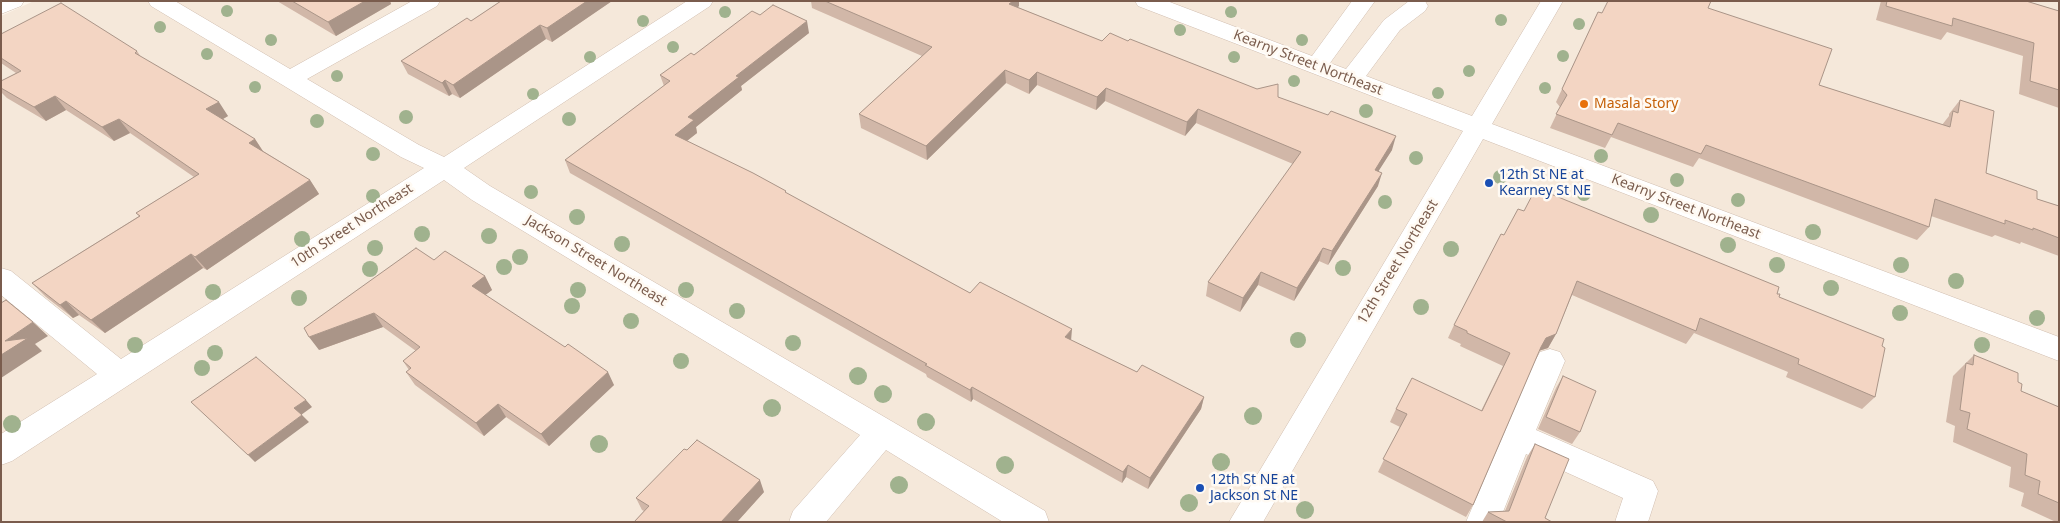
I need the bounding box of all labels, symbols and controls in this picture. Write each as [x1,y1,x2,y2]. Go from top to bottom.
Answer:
street label: Kearny Street Northeast [1231,27,1385,99]
place label: Masala Story [1594,96,1678,112]
marker: Masala Story [1578,98,1590,110]
place label: 12th St NE at Kearney St NE [1499,167,1591,200]
street label: Kearny Street Northeast [1609,171,1763,243]
marker: 12th St NE at Kearney St NE [1483,177,1495,189]
street label: 10th Street Northeast [288,180,416,272]
street label: 12th Street Northeast [1354,197,1442,327]
street label: Jackson Street Northeast [522,212,670,310]
place label: 12th St NE at Jackson St NE [1210,472,1298,504]
marker: 12th St NE at Jackson St NE [1194,482,1206,494]

